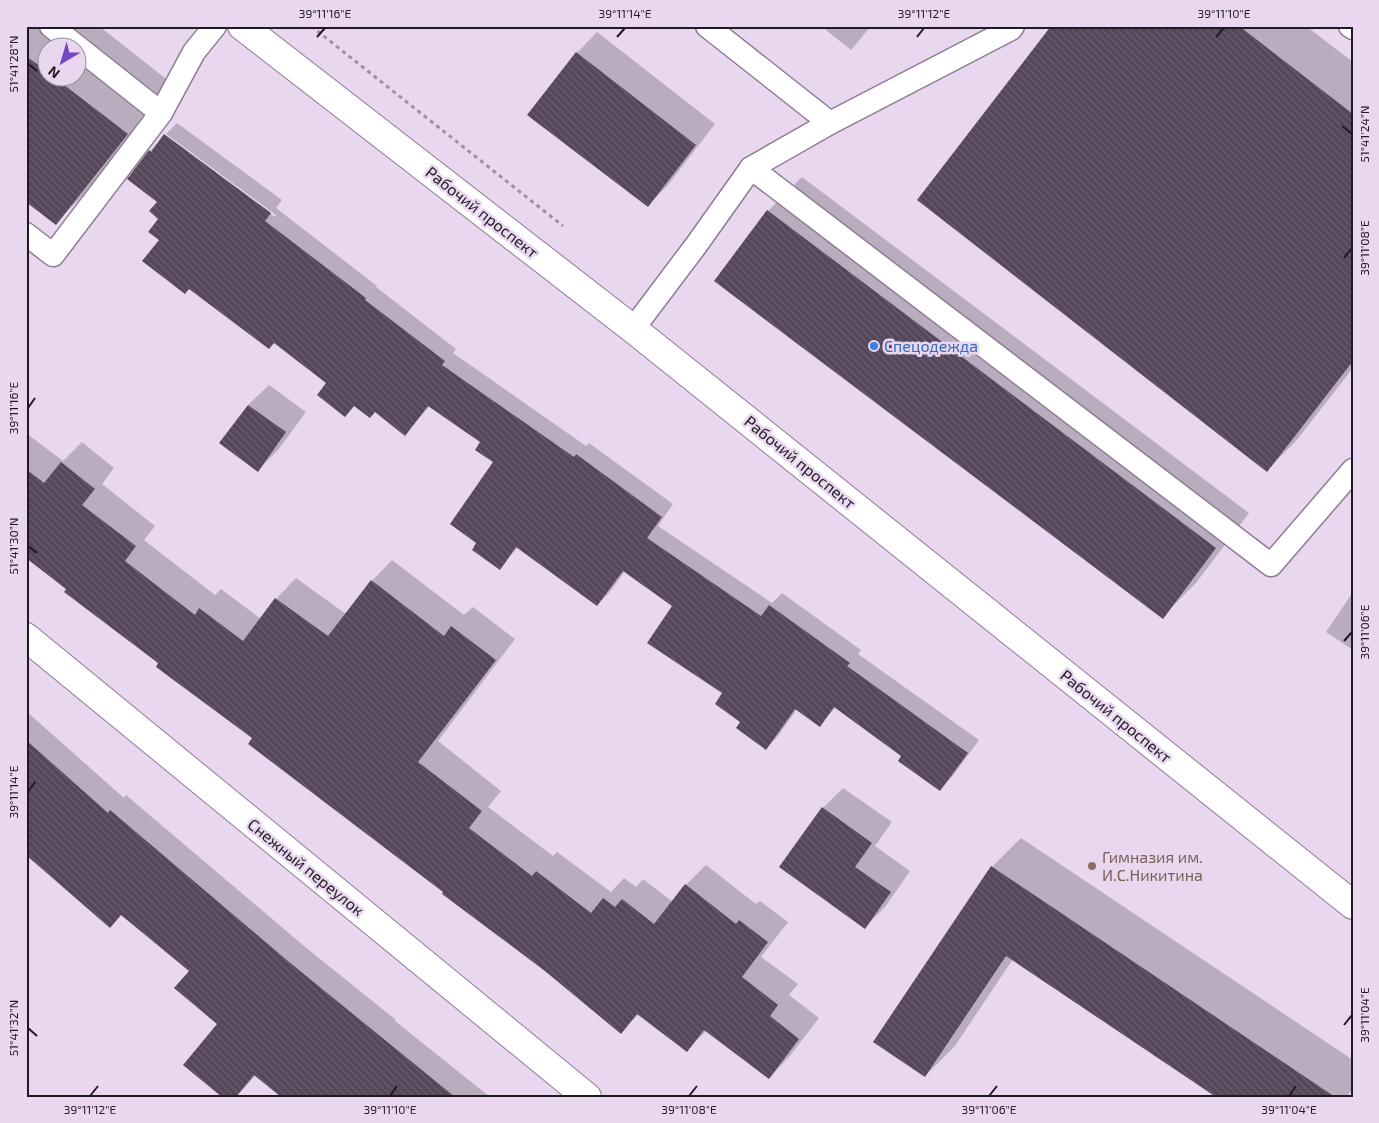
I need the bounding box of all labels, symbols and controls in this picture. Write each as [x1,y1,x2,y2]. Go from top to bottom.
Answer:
text: 39°11'16"E [299,6,352,20]
text: 39°11'14"E [598,6,652,20]
text: 39°11'12"E [898,6,950,20]
text: 39°11'10"E [1198,6,1251,20]
text: 51°41'28"N [6,36,20,92]
north arrow [38,38,88,88]
text: N [44,63,63,82]
text: 51°41'24"N [1357,105,1371,163]
street label: Рабочий проспект [422,162,542,261]
text: 39°11'08"E [1357,220,1371,276]
place label: Спецодежда [884,336,978,355]
marker: Спецодежда [868,340,880,352]
text: 39°11'16"E [6,381,20,434]
street label: Рабочий проспект [741,411,860,512]
text: 51°41'30"N [6,518,20,574]
text: 39°11'06"E [1357,604,1371,660]
street label: Рабочий проспект [1057,665,1176,766]
text: 39°11'14"E [6,765,20,819]
street label: Снежный переулок [244,814,369,920]
place label: Гимназия им. И.С.Никитина [1102,847,1203,884]
marker: Гимназия им. И.С.Никитина [1086,860,1098,872]
text: 39°11'04"E [1357,987,1371,1043]
text: 51°41'32"N [6,1000,20,1056]
text: 39°11'12"E [64,1102,116,1116]
text: 39°11'10"E [364,1102,417,1116]
text: 39°11'08"E [661,1102,717,1116]
text: 39°11'06"E [961,1102,1017,1116]
text: 39°11'04"E [1261,1102,1317,1116]

